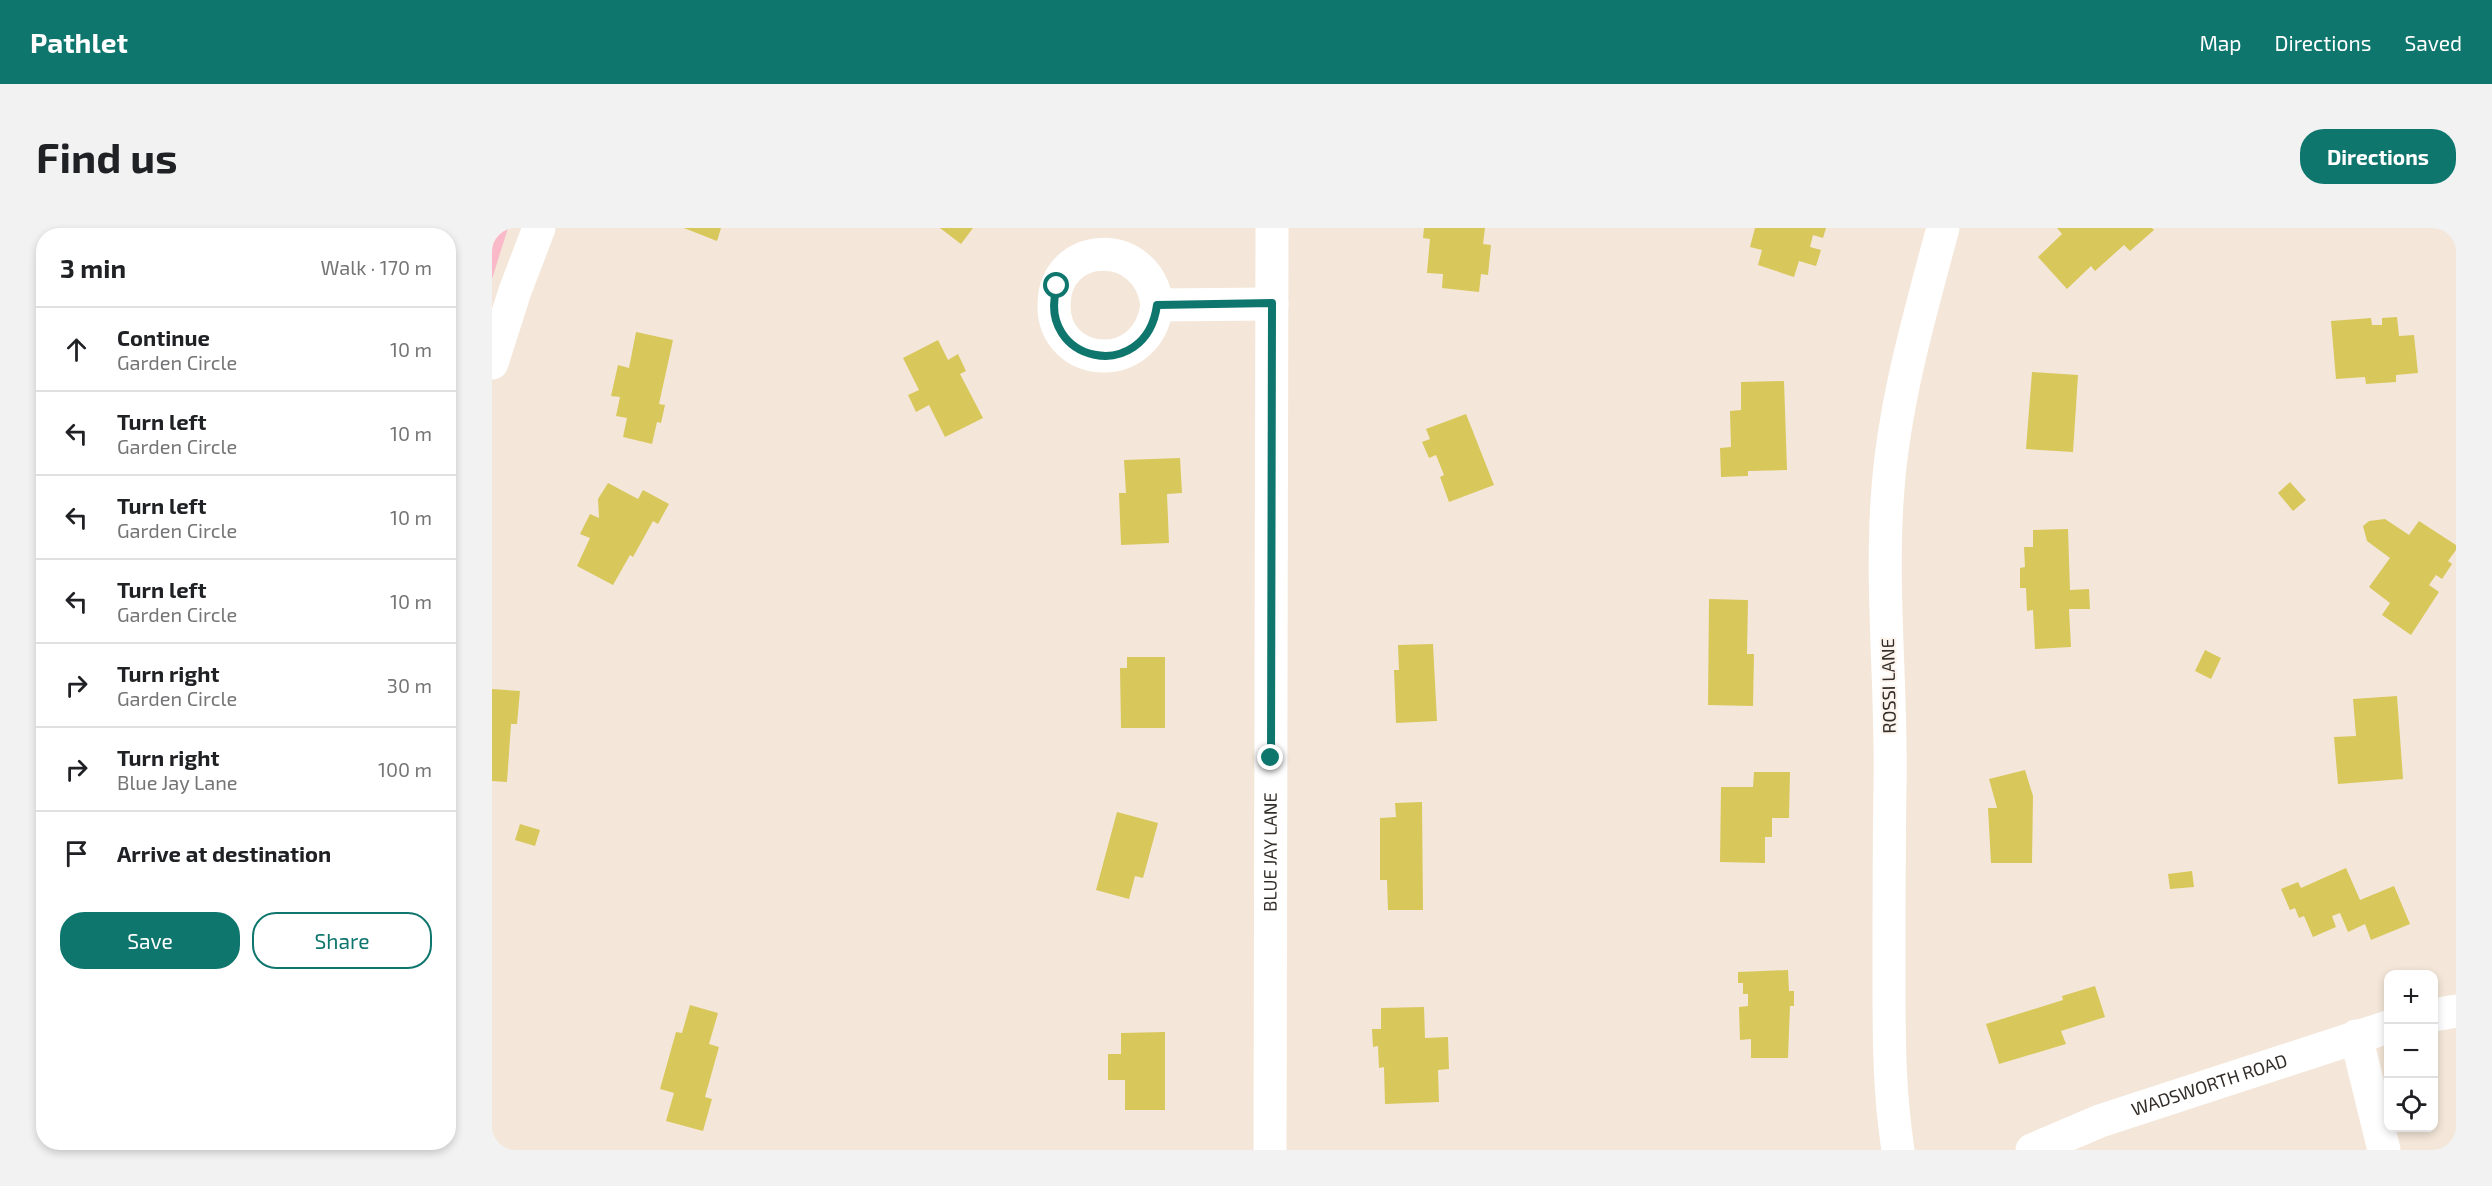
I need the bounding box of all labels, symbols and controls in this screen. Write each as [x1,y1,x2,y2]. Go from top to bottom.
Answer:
text: Pathlet [30,25,128,59]
text: Map [2199,30,2242,55]
text: Directions [2275,30,2371,55]
text: Saved [2404,30,2462,55]
button: Directions [2300,129,2456,184]
text: Find us [36,131,178,181]
text: 3 min [60,252,126,283]
text: Walk · 170 m [321,255,432,279]
route start [1043,272,1069,298]
text: Continue [117,324,210,350]
icon: ahead [60,333,93,366]
text: 10 m [390,337,432,361]
text: Garden Circle [117,350,237,374]
text: Turn left [117,408,206,434]
icon: left [60,417,93,450]
text: 10 m [390,421,432,445]
text: Garden Circle [117,434,237,458]
text: Turn left [117,492,206,518]
icon: left [60,501,93,534]
text: 10 m [390,505,432,529]
text: Garden Circle [117,518,237,542]
text: Turn left [117,576,206,602]
icon: left [60,585,93,618]
text: 10 m [390,589,432,613]
text: Garden Circle [117,602,237,626]
street label: ROSSI LANE [1876,638,1900,734]
text: Turn right [117,660,219,686]
icon: right [60,669,93,702]
text: 30 m [387,673,432,697]
text: Garden Circle [117,686,237,710]
text: Turn right [117,744,219,770]
route end [1257,744,1283,770]
icon: right [60,753,93,786]
text: 100 m [378,757,432,781]
text: Blue Jay Lane [117,770,238,794]
street label: BLUE JAY LANE [1259,792,1281,912]
icon: arrive [60,837,93,870]
text: Arrive at destination [117,840,331,866]
button: Save [60,912,240,969]
button: Share [252,912,432,969]
map controls [2384,970,2438,1132]
button: + [2384,970,2438,1024]
button: − [2384,1024,2438,1078]
street label: WADSWORTH ROAD [2128,1049,2290,1120]
button: locate [2384,1078,2438,1132]

